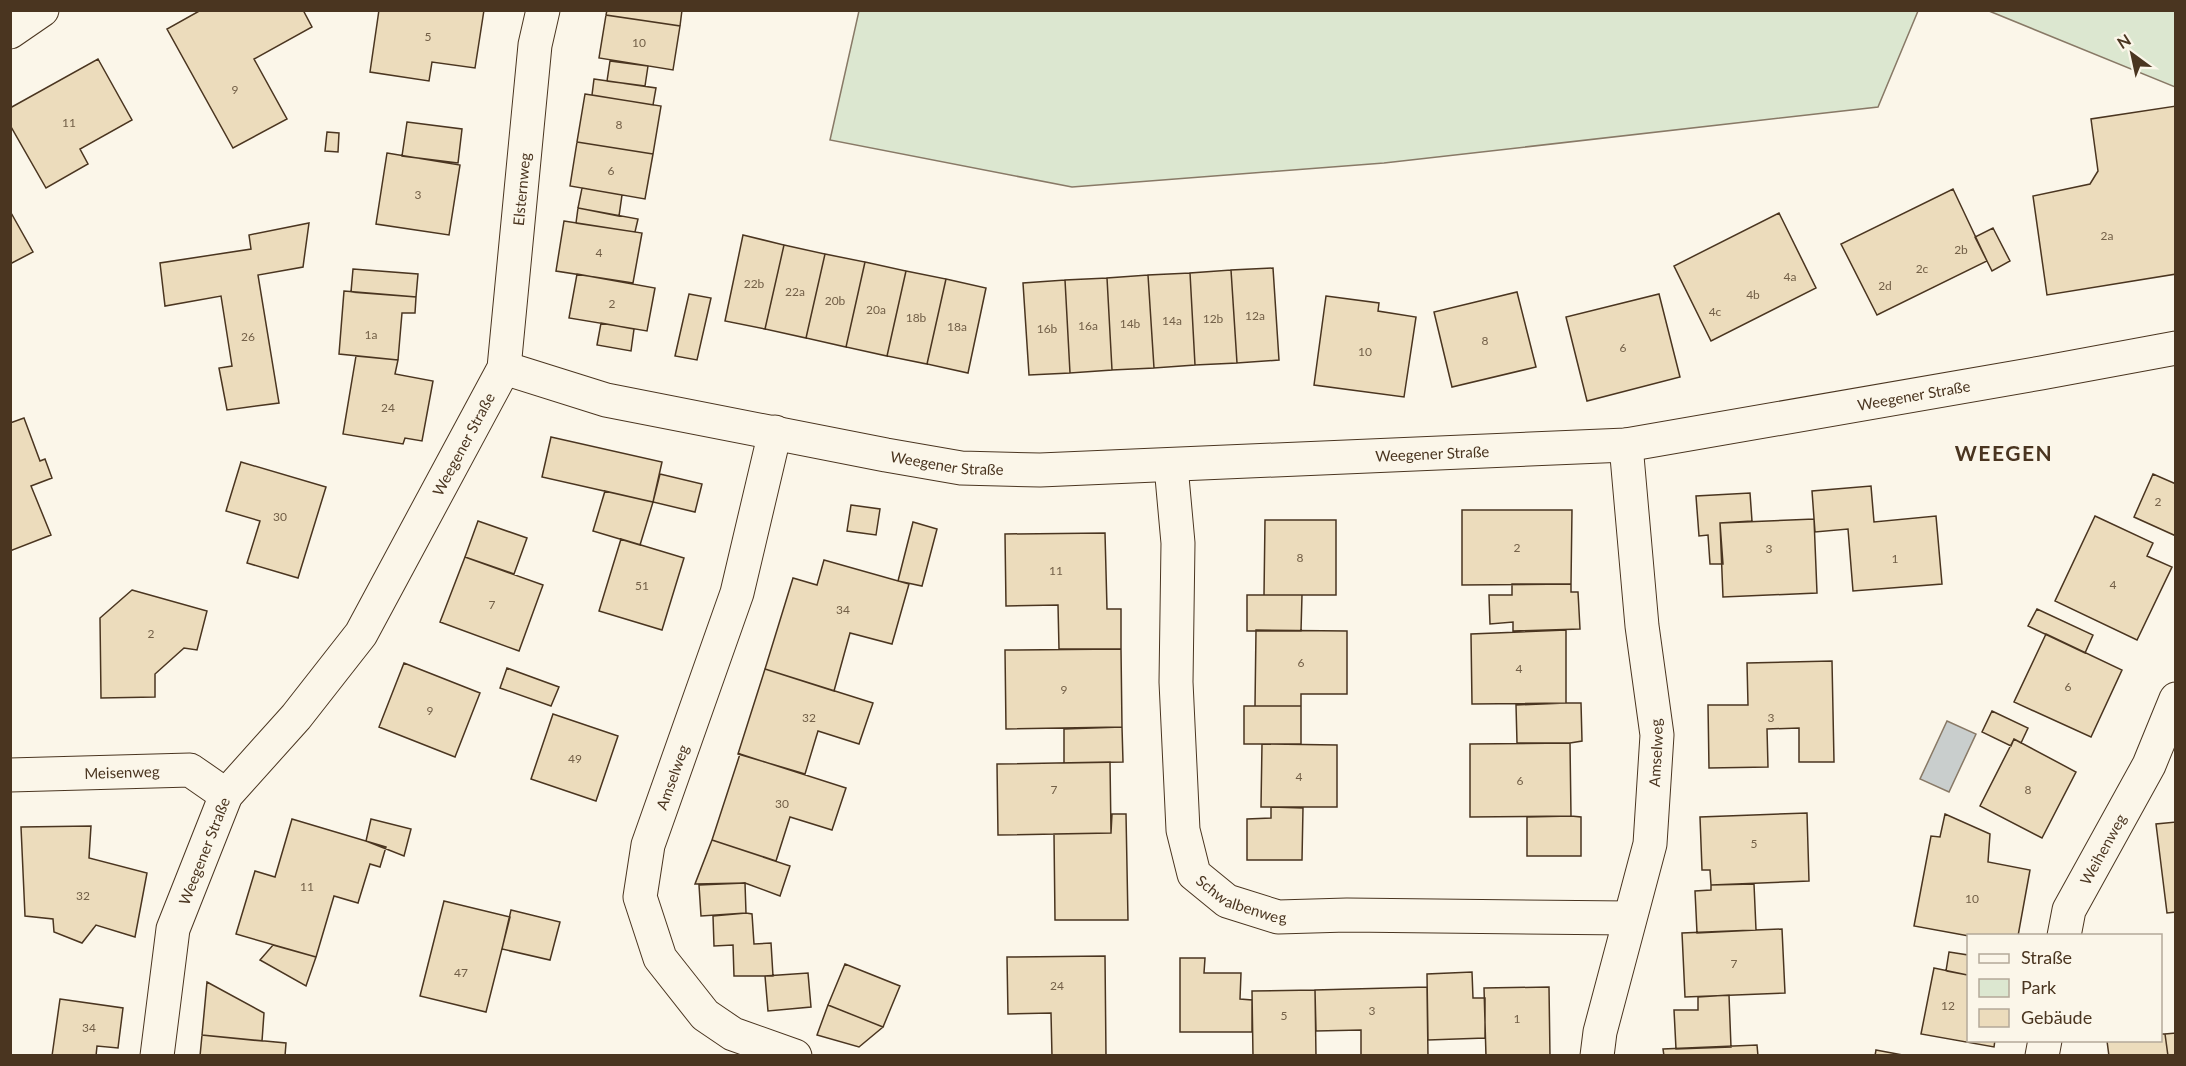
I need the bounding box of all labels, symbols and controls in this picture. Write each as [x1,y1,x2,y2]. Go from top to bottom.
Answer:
north arrow [2102,24,2162,84]
house number: 5 [425,29,432,44]
text: N [2113,30,2134,52]
house number: 10 [632,35,646,50]
house number: 9 [232,82,239,97]
house number: 11 [62,115,76,130]
house number: 8 [616,117,623,132]
street label: Elsternweg [509,152,534,226]
house number: 6 [608,163,615,178]
house number: 3 [415,187,422,202]
house number: 2a [2101,228,2113,243]
house number: 2b [1954,242,1968,257]
house number: 4 [596,245,603,260]
house number: 2c [1916,261,1929,276]
house number: 4a [1784,269,1796,284]
house number: 22b [744,276,765,291]
house number: 2d [1878,278,1892,293]
house number: 22a [785,284,805,299]
house number: 4b [1746,287,1760,302]
house number: 20b [825,293,846,308]
house number: 2 [609,296,616,311]
house number: 20a [866,302,886,317]
house number: 4c [1709,304,1722,319]
house number: 12a [1245,308,1265,323]
house number: 18b [906,310,927,325]
house number: 12b [1203,311,1224,326]
house number: 14a [1162,313,1182,328]
house number: 14b [1120,316,1141,331]
house number: 16a [1078,318,1098,333]
house number: 18a [947,319,967,334]
house number: 16b [1037,321,1058,336]
house number: 1a [365,327,377,342]
house number: 26 [241,329,255,344]
house number: 8 [1482,333,1489,348]
house number: 6 [1620,340,1627,355]
house number: 10 [1358,344,1372,359]
street label: Weegener Straße [1856,376,1972,414]
street label: Weegener Straße [428,389,498,499]
house number: 24 [381,400,395,415]
district label: WEEGEN [1955,440,2053,465]
street label: Weegener Straße [1375,442,1490,465]
street label: Weegener Straße [889,447,1004,478]
house number: 2 [2155,494,2162,509]
house number: 30 [273,509,287,524]
house number: 2 [1514,540,1521,555]
house number: 3 [1766,541,1773,556]
house number: 8 [1297,550,1304,565]
house number: 1 [1892,551,1899,566]
house number: 11 [1049,563,1063,578]
house number: 4 [2110,577,2117,592]
house number: 51 [635,578,649,593]
house number: 7 [489,597,496,612]
house number: 34 [836,602,850,617]
house number: 2 [148,626,155,641]
house number: 6 [1298,655,1305,670]
house number: 4 [1516,661,1523,676]
house number: 6 [2065,679,2072,694]
house number: 9 [1061,682,1068,697]
house number: 9 [427,703,434,718]
house number: 32 [802,710,816,725]
house number: 3 [1768,710,1775,725]
street label: Amselweg [1645,718,1666,787]
street label: Amselweg [652,742,692,812]
house number: 49 [568,751,582,766]
street label: Meisenweg [84,762,160,782]
house number: 4 [1296,769,1303,784]
house number: 6 [1517,773,1524,788]
house number: 7 [1051,782,1058,797]
house number: 8 [2025,782,2032,797]
street label: Weegener Straße [175,794,233,907]
house number: 30 [775,796,789,811]
street label: Weihenweg [2076,810,2129,888]
house number: 5 [1751,836,1758,851]
street label: Schwalbenweg [1193,871,1287,926]
house number: 11 [300,879,314,894]
house number: 32 [76,888,90,903]
house number: 10 [1965,891,1979,906]
legend [1967,934,2162,1042]
text: Straße [2021,946,2072,968]
house number: 7 [1731,956,1738,971]
house number: 47 [454,965,468,980]
text: Park [2021,976,2057,998]
house number: 24 [1050,978,1064,993]
house number: 12 [1941,998,1955,1013]
house number: 3 [1369,1003,1376,1018]
text: Gebäude [2021,1006,2092,1028]
house number: 5 [1281,1008,1288,1023]
house number: 1 [1514,1011,1521,1026]
house number: 34 [82,1020,96,1035]

